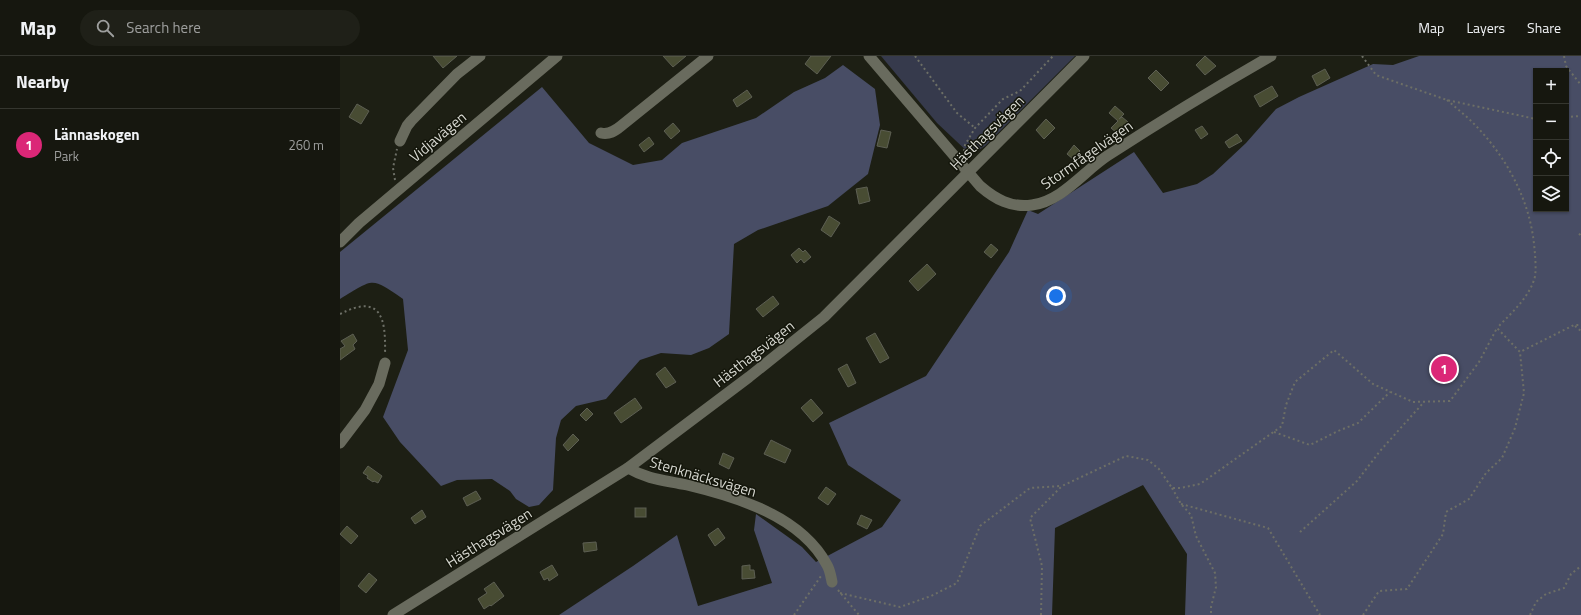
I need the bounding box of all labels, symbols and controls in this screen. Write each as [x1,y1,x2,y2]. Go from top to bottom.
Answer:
search box [80,10,360,46]
text: Map [20,13,56,42]
text: Search here [126,16,201,39]
icon: search [94,17,116,39]
text: Map [1418,17,1444,38]
text: Layers [1466,17,1505,38]
text: Share [1527,17,1561,38]
map controls [1533,68,1569,212]
button: + [1533,68,1569,104]
text: Nearby [16,69,69,95]
street label: Hästhagsvägen [944,90,1029,175]
button: − [1533,104,1569,140]
street label: Vidjavägen [404,106,471,167]
street label: Stormfågelvägen [1036,114,1138,195]
text: Lännaskogen [54,123,140,146]
text: 1 [25,135,33,155]
text: 260 m [288,135,324,155]
button: locate [1533,140,1569,176]
text: Park [54,146,79,166]
button: layers [1533,176,1569,212]
your location [1046,286,1066,306]
street label: Hästhagsvägen [708,314,799,393]
pin: 1 [1431,354,1457,384]
street label: Stenknäcksvägen [647,450,759,503]
street label: Hästhagsvägen [441,502,536,573]

